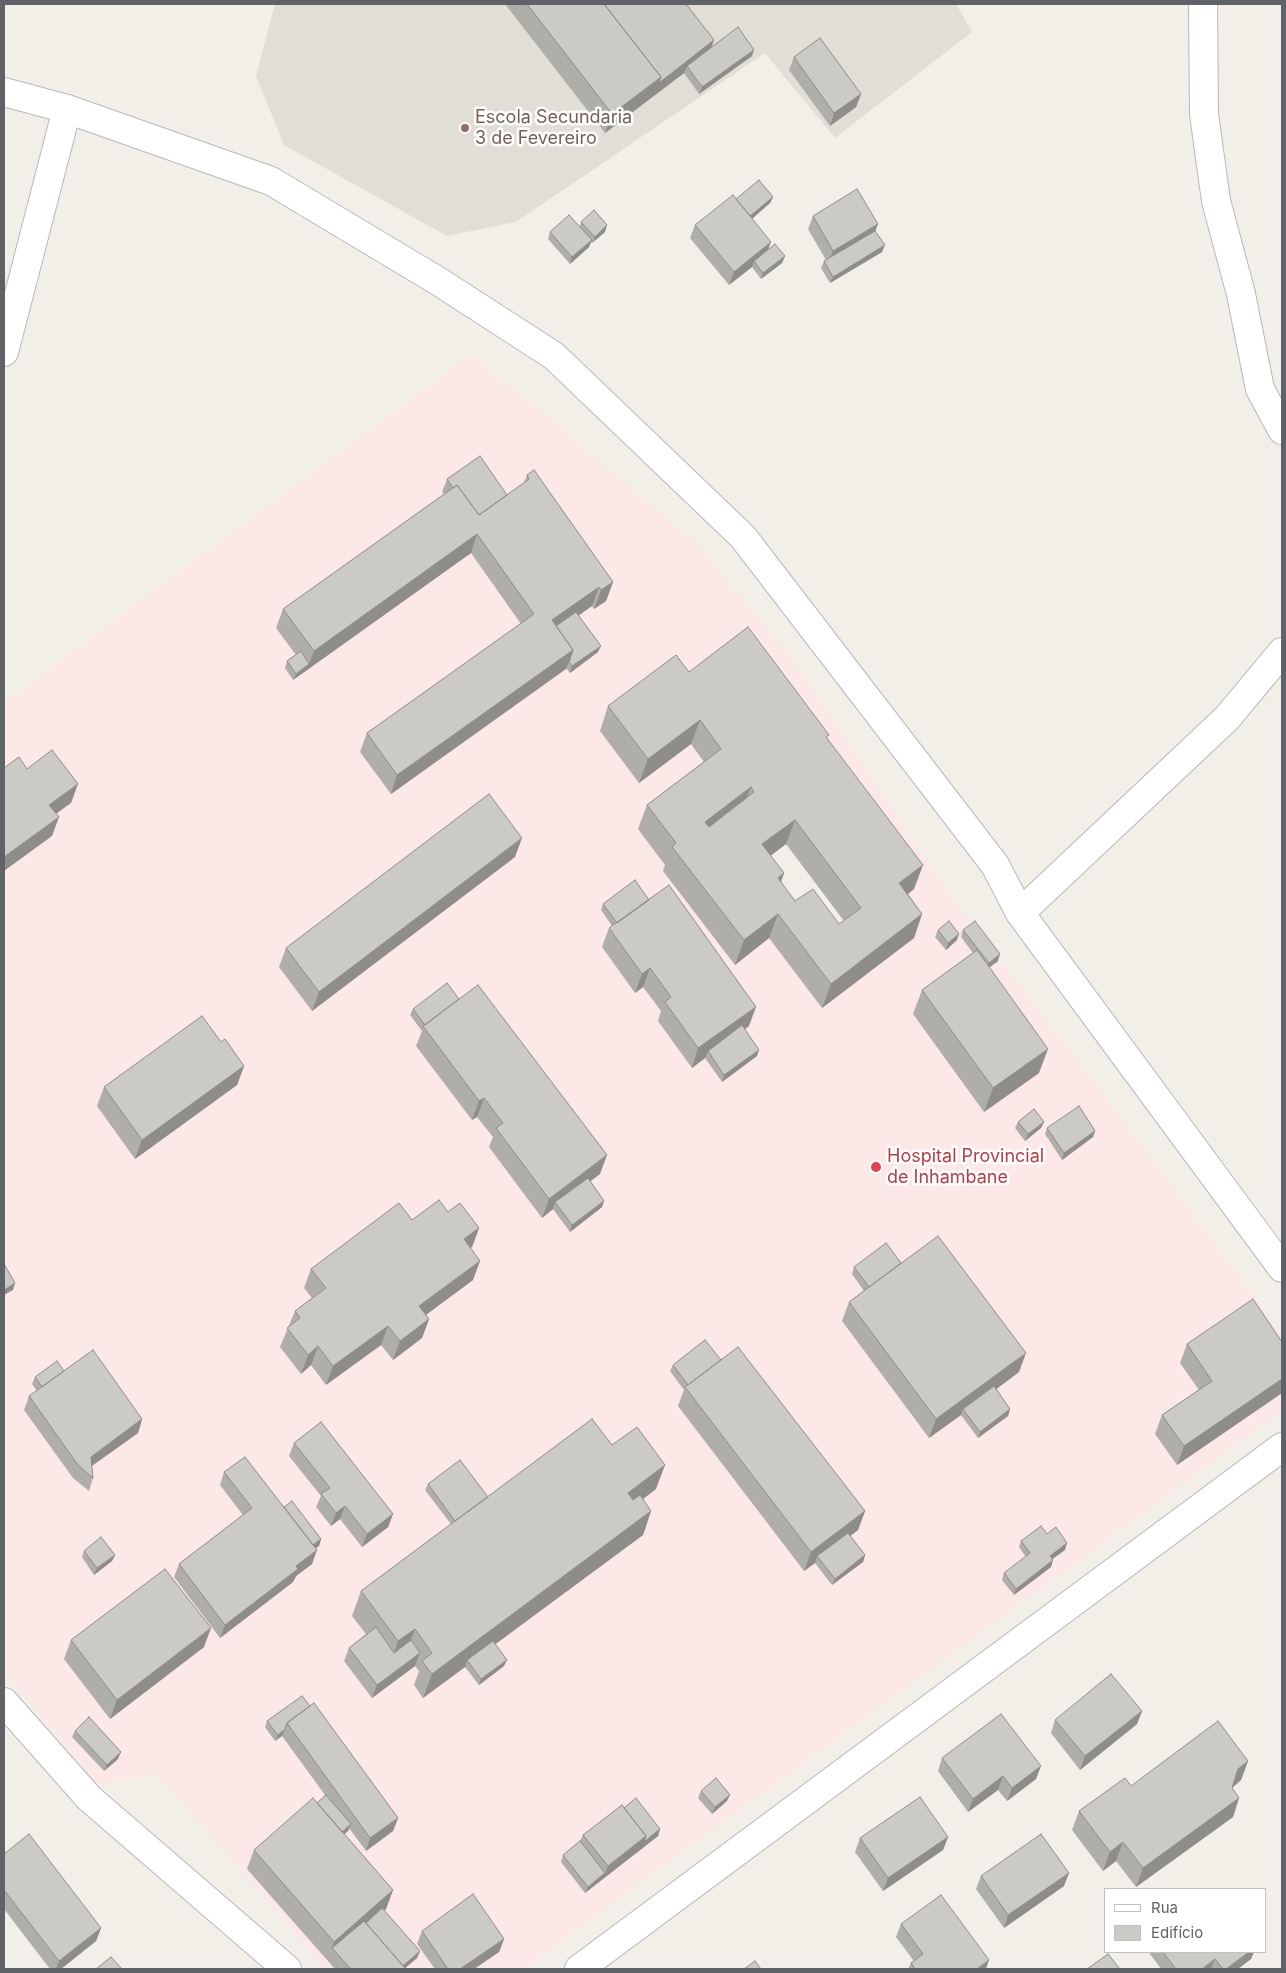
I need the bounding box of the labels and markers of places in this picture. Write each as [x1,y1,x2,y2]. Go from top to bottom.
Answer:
place label: Escola Secundaria 3 de Fevereiro [475,107,632,150]
marker: Escola Secundaria 3 de Fevereiro [459,122,471,134]
place label: Hospital Provincial de Inhambane [887,1146,1044,1188]
marker: Hospital Provincial de Inhambane [869,1160,883,1174]

